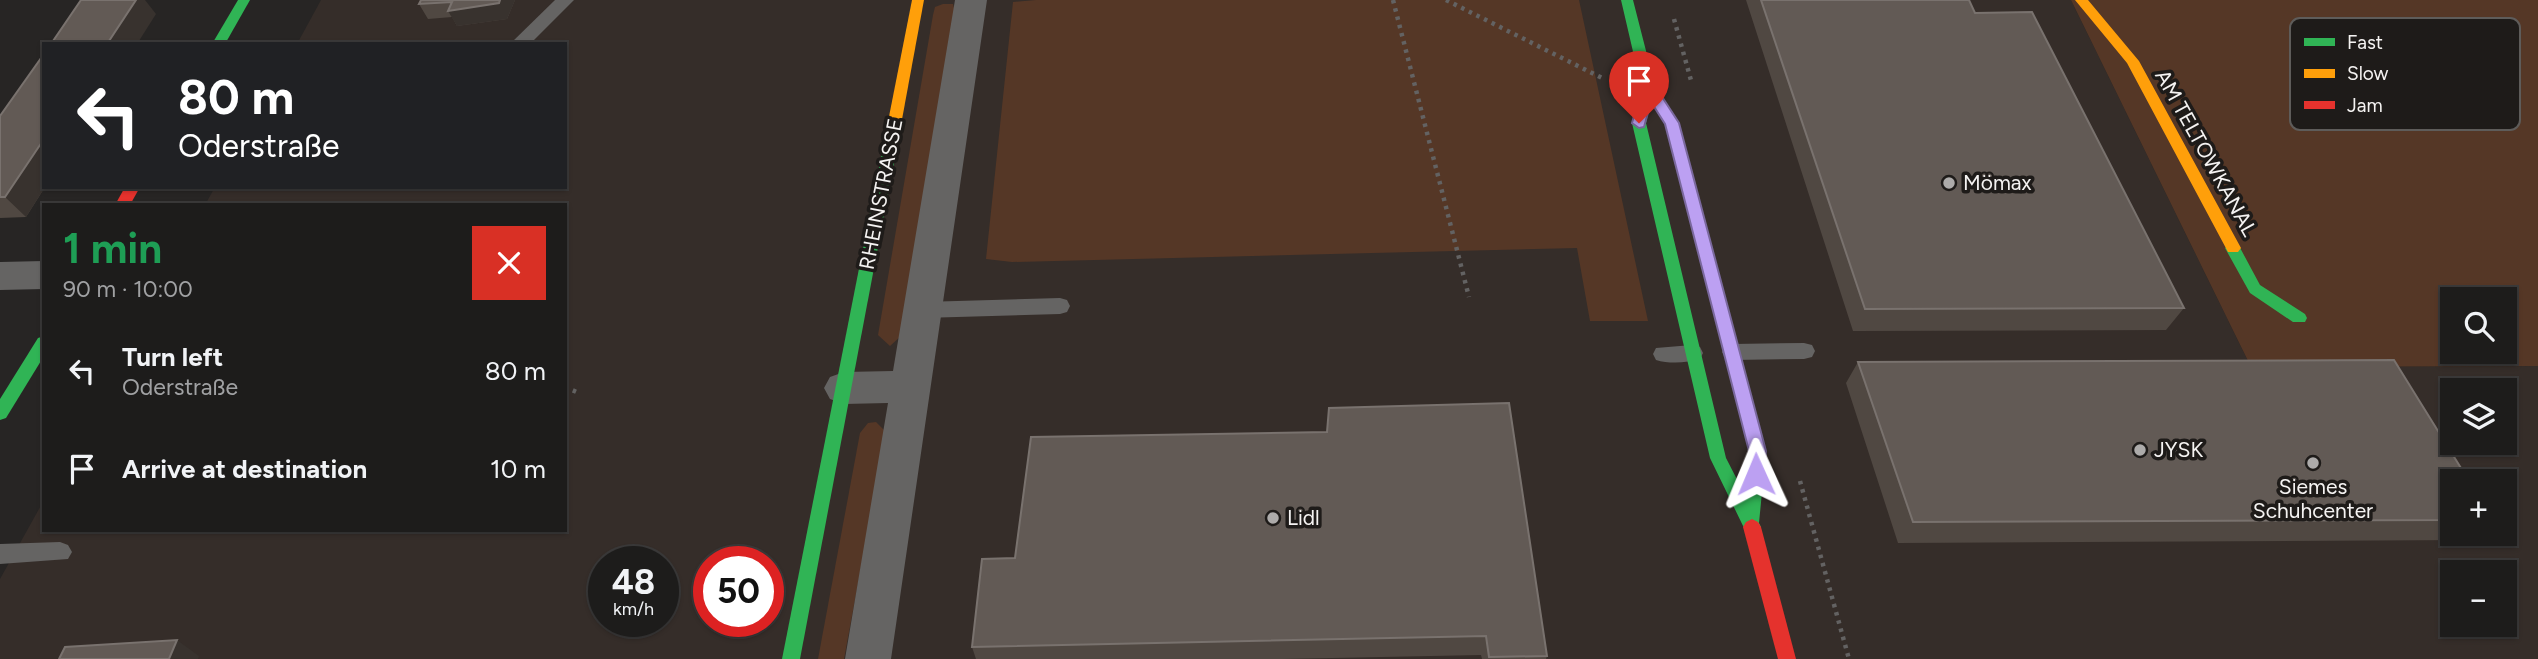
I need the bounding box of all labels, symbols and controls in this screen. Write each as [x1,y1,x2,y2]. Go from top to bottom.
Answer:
legend [2290,18,2520,130]
text: Fast [2347,31,2383,54]
pin [1609,51,1669,123]
icon: arrive [1620,62,1658,100]
text: Slow [2347,62,2389,85]
street label: AM TELTOWKANAL [2150,65,2263,241]
text: 80 m [178,67,294,126]
icon: left [63,70,154,161]
text: Jam [2347,94,2383,117]
street label: RHEINSTRASSE [854,116,907,272]
text: Oderstraße [178,127,340,165]
place label: Mömax [1963,170,2032,195]
marker: Mömax [1941,175,1957,191]
text: 1 min [63,223,162,274]
button: close [472,226,546,300]
text: 90 m · 10:00 [63,275,193,303]
map controls [2440,287,2517,637]
button: search [2440,287,2517,364]
text: Turn left [122,341,223,373]
icon: left [63,352,101,390]
text: 80 m [485,355,546,387]
text: Oderstraße [122,373,238,401]
button: layers [2440,378,2517,455]
position arrow [1719,437,1793,511]
place label: JYSK [2154,437,2203,462]
marker: JYSK [2132,442,2148,458]
icon: arrive [63,450,101,488]
text: Arrive at destination [122,453,367,485]
text: 10 m [490,453,546,485]
marker: Siemes Schuhcenter [2305,455,2321,471]
button: + [2440,469,2517,546]
place label: Siemes Schuhcenter [2253,474,2373,523]
place label: Lidl [1287,505,1320,530]
marker: Lidl [1265,510,1281,526]
speed limit sign: 50 [693,546,784,637]
button: − [2440,560,2517,637]
text: 48 [612,561,655,603]
text: km/h [613,598,654,620]

